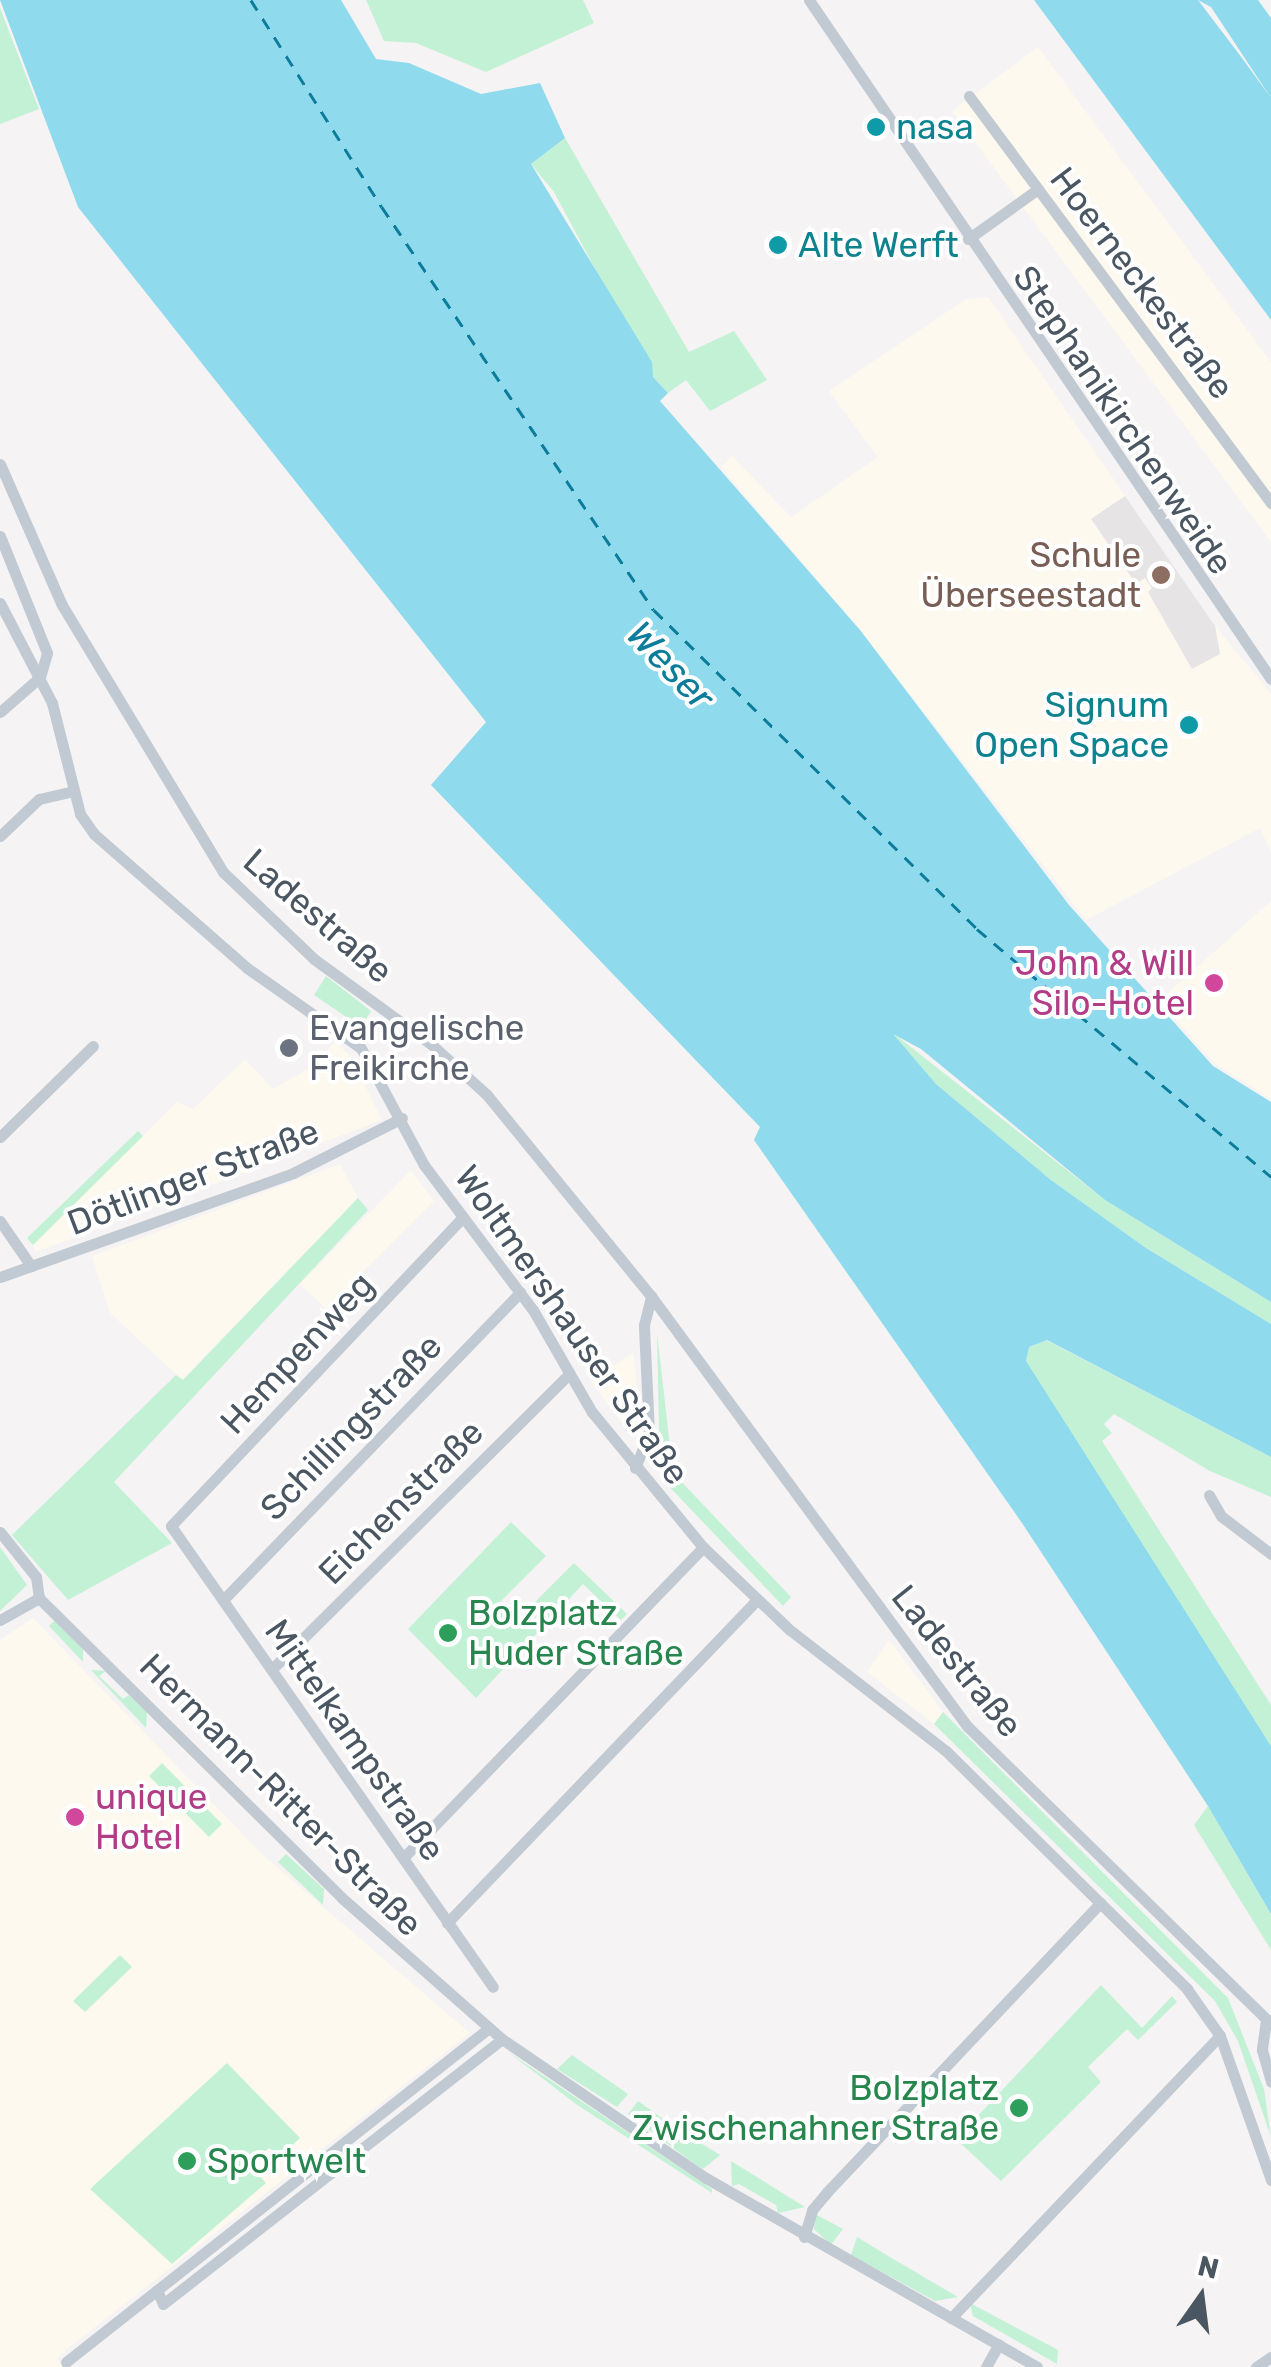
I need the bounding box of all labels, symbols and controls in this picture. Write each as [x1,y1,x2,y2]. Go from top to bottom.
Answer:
place label: nasa [896,106,974,148]
marker: nasa [865,116,887,138]
street label: Hoerneckestraße [1041,159,1243,407]
place label: Alte Werft [798,224,959,266]
marker: Alte Werft [767,234,789,256]
street label: Stephanikirchenweide [1004,258,1242,582]
place label: Schule Überseestadt [920,534,1141,616]
marker: Schule Überseestadt [1150,564,1172,586]
water label: Weser [617,612,723,720]
place label: Signum Open Space [974,684,1169,766]
marker: Signum Open Space [1178,714,1200,736]
street label: Ladestraße [235,840,401,992]
place label: John & Will Silo-Hotel [1014,942,1194,1024]
marker: John & Will Silo-Hotel [1203,972,1225,994]
place label: Evangelische Freikirche [309,1007,524,1089]
marker: Evangelische Freikirche [278,1037,300,1059]
street label: Dötlinger Straße [61,1110,325,1244]
street label: Woltmershauser Straße [446,1157,698,1493]
street label: Hempenweg [212,1264,382,1442]
street label: Schillingstraße [252,1325,450,1529]
street label: Eichenstraße [310,1411,492,1593]
street label: Ladestraße [883,1576,1031,1746]
place label: Bolzplatz Huder Straße [468,1592,684,1674]
street label: Mittelkampstraße [256,1611,454,1869]
marker: Bolzplatz Huder Straße [437,1622,459,1644]
street label: Hermann-Ritter-Straße [131,1645,431,1945]
place label: unique Hotel [95,1776,207,1858]
marker: unique Hotel [64,1806,86,1828]
place label: Bolzplatz Zwischenahner Straße [631,2067,999,2149]
marker: Bolzplatz Zwischenahner Straße [1008,2097,1030,2119]
place label: Sportwelt [207,2140,366,2182]
marker: Sportwelt [176,2150,198,2172]
north arrow [1151,2247,1251,2347]
text: N [1195,2249,1222,2286]

